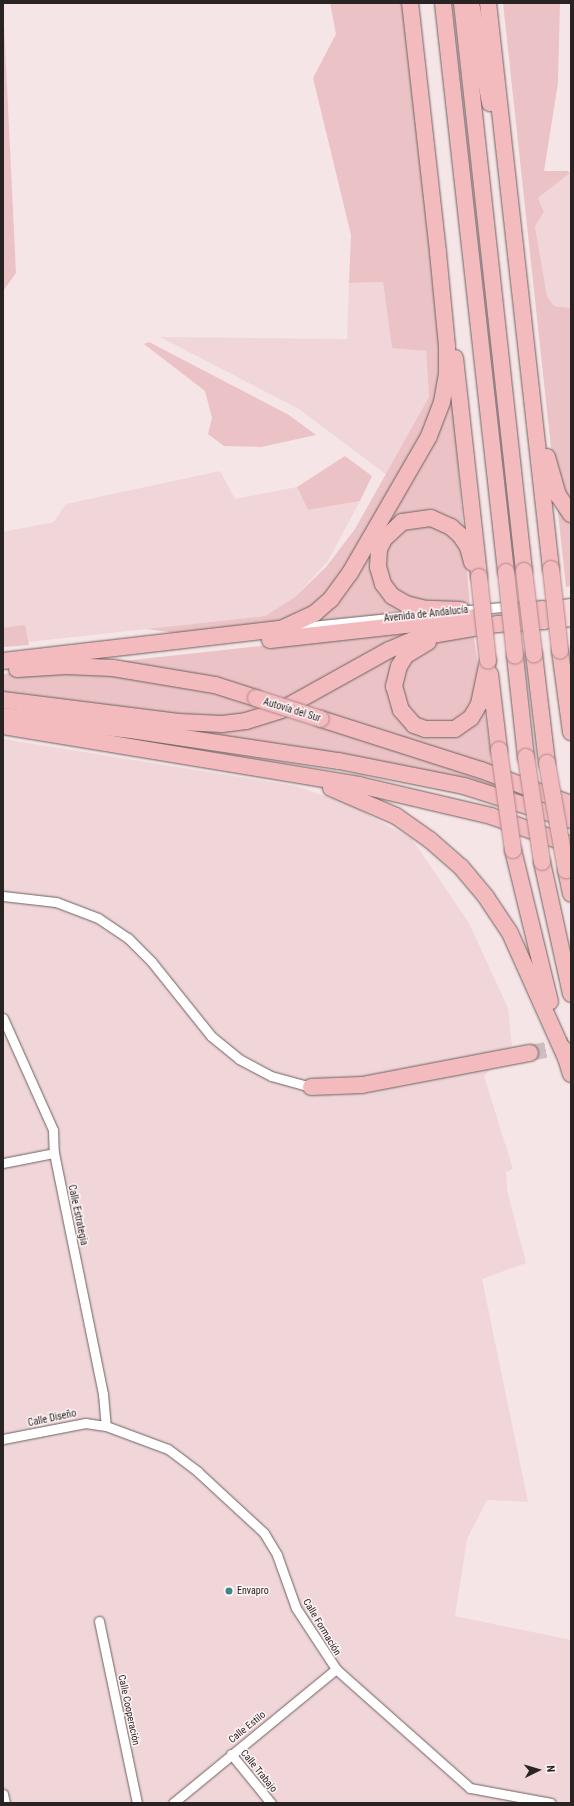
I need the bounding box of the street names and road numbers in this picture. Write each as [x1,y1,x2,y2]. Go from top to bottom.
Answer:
street label: Avenida de Andalucía [383,604,469,624]
street label: Autovía del Sur [262,696,322,724]
street label: Calle Estrategia [66,1184,90,1246]
street label: Calle Diseño [27,1407,77,1429]
street label: Calle Formación [300,1597,344,1657]
street label: Calle Cooperación [116,1674,142,1746]
street label: Calle Estilo [226,1708,268,1746]
street label: Calle Trabajo [238,1747,280,1795]

